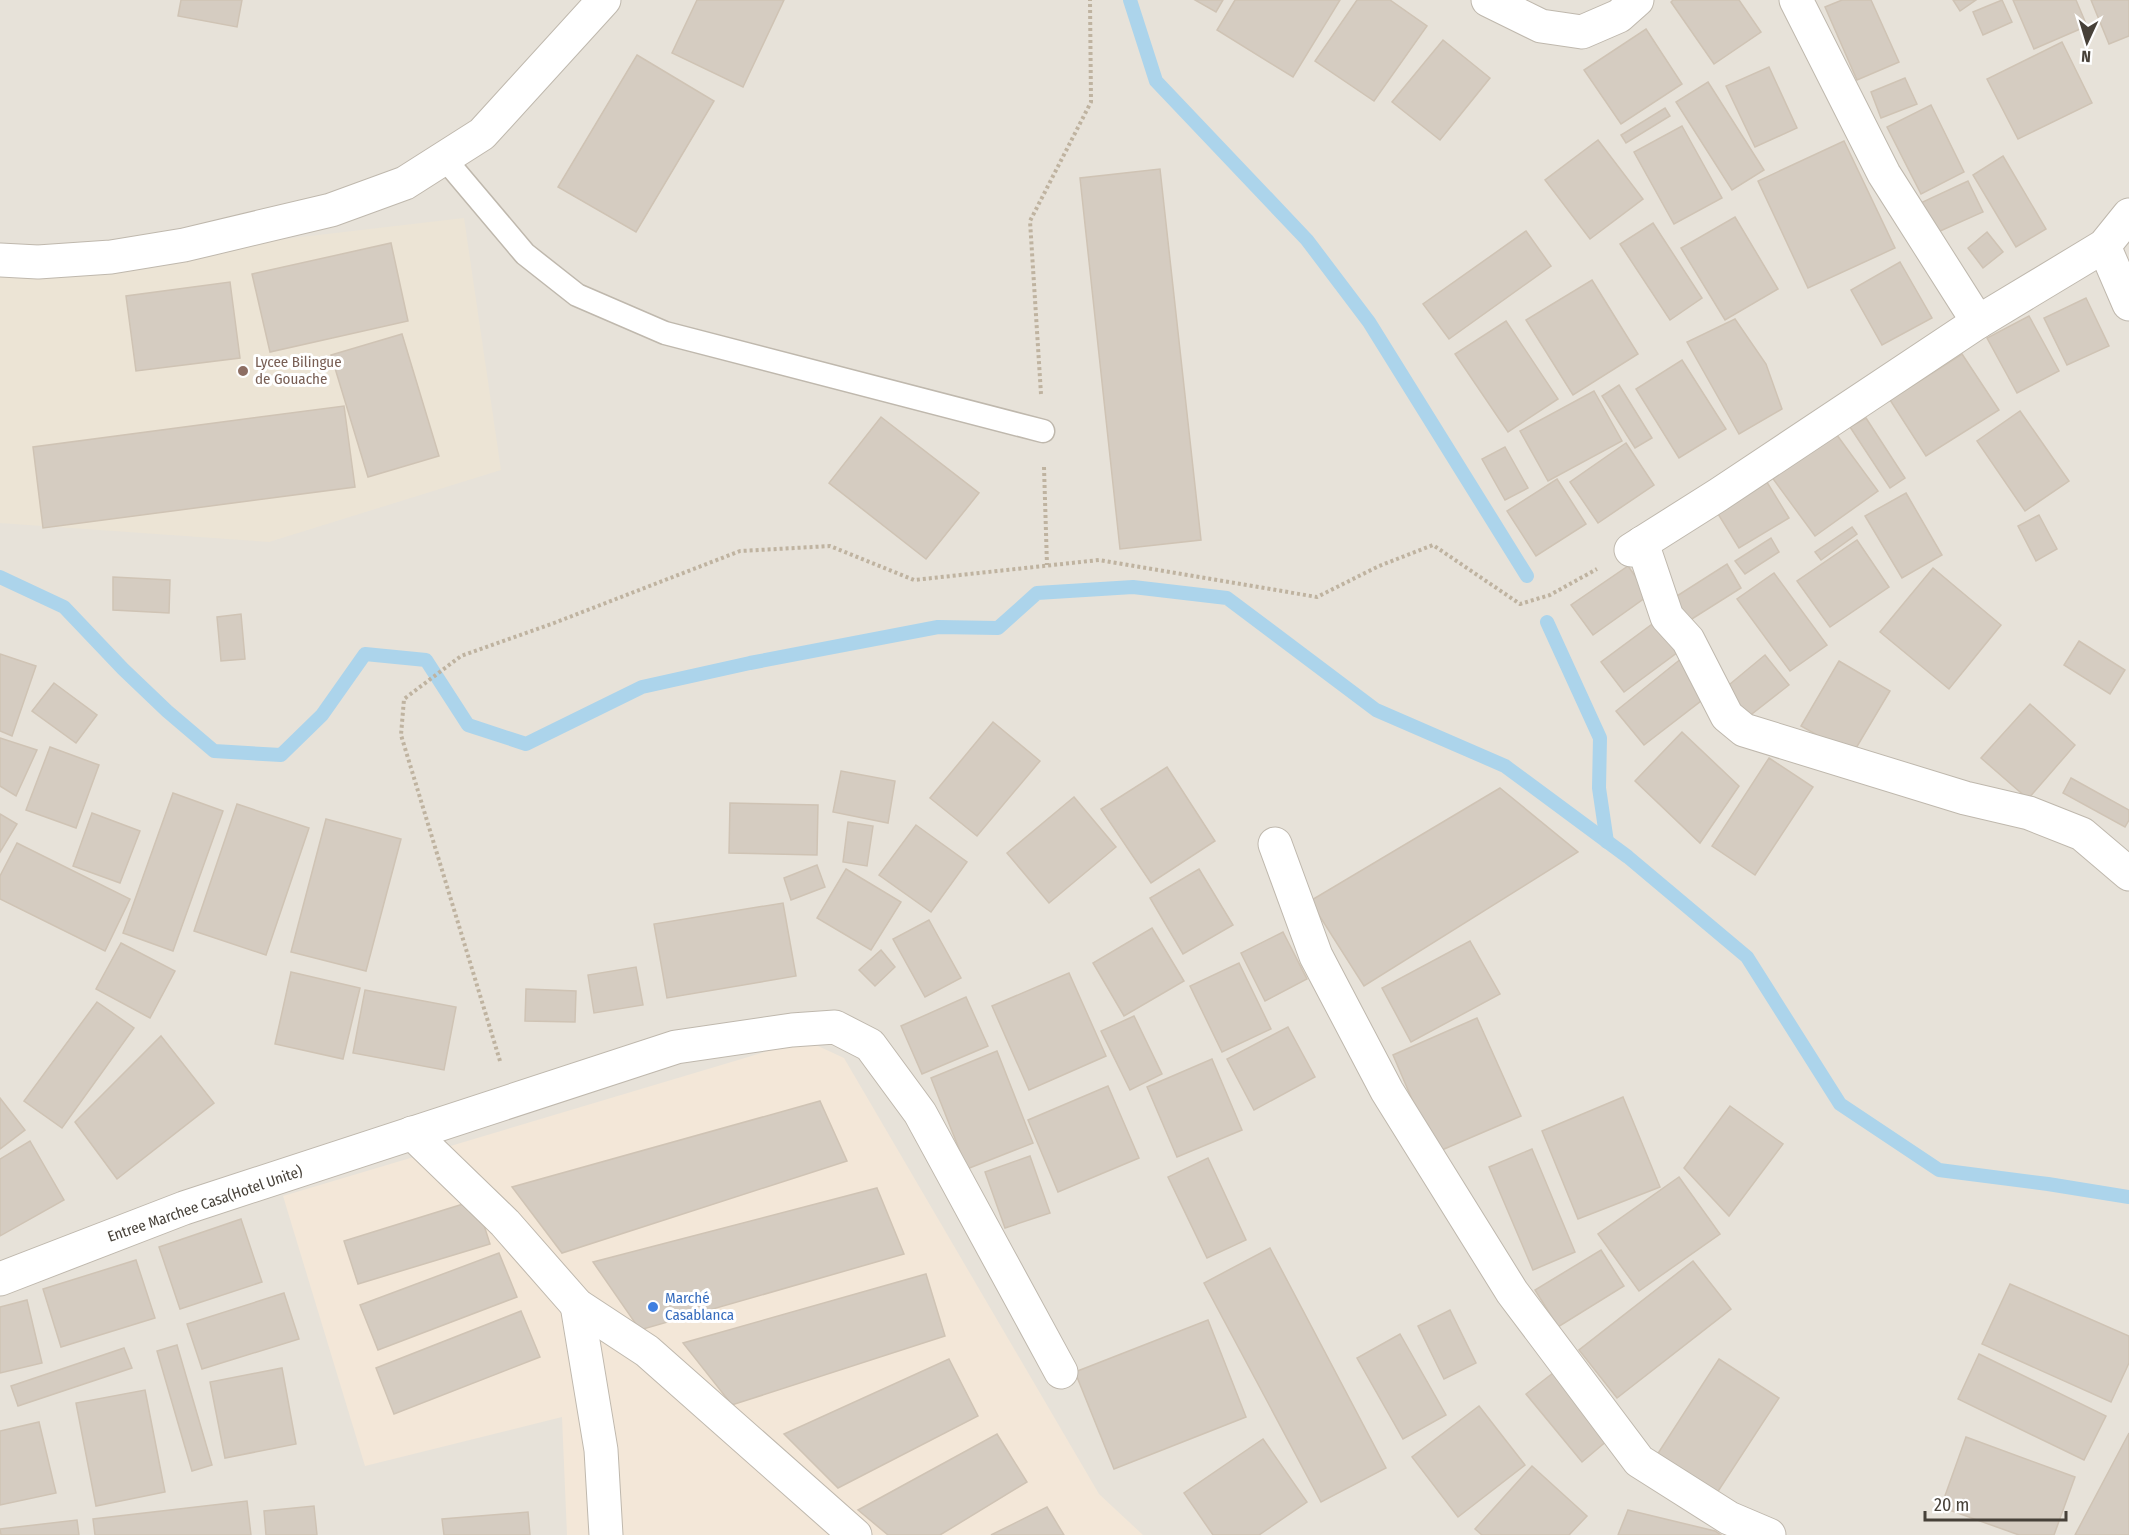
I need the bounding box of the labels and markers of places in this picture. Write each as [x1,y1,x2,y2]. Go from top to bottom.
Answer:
place label: Lycee Bilingue de Gouache [255,353,342,388]
marker: Lycee Bilingue de Gouache [236,364,250,378]
place label: Marché Casablanca [665,1289,734,1324]
marker: Marché Casablanca [646,1300,660,1314]

